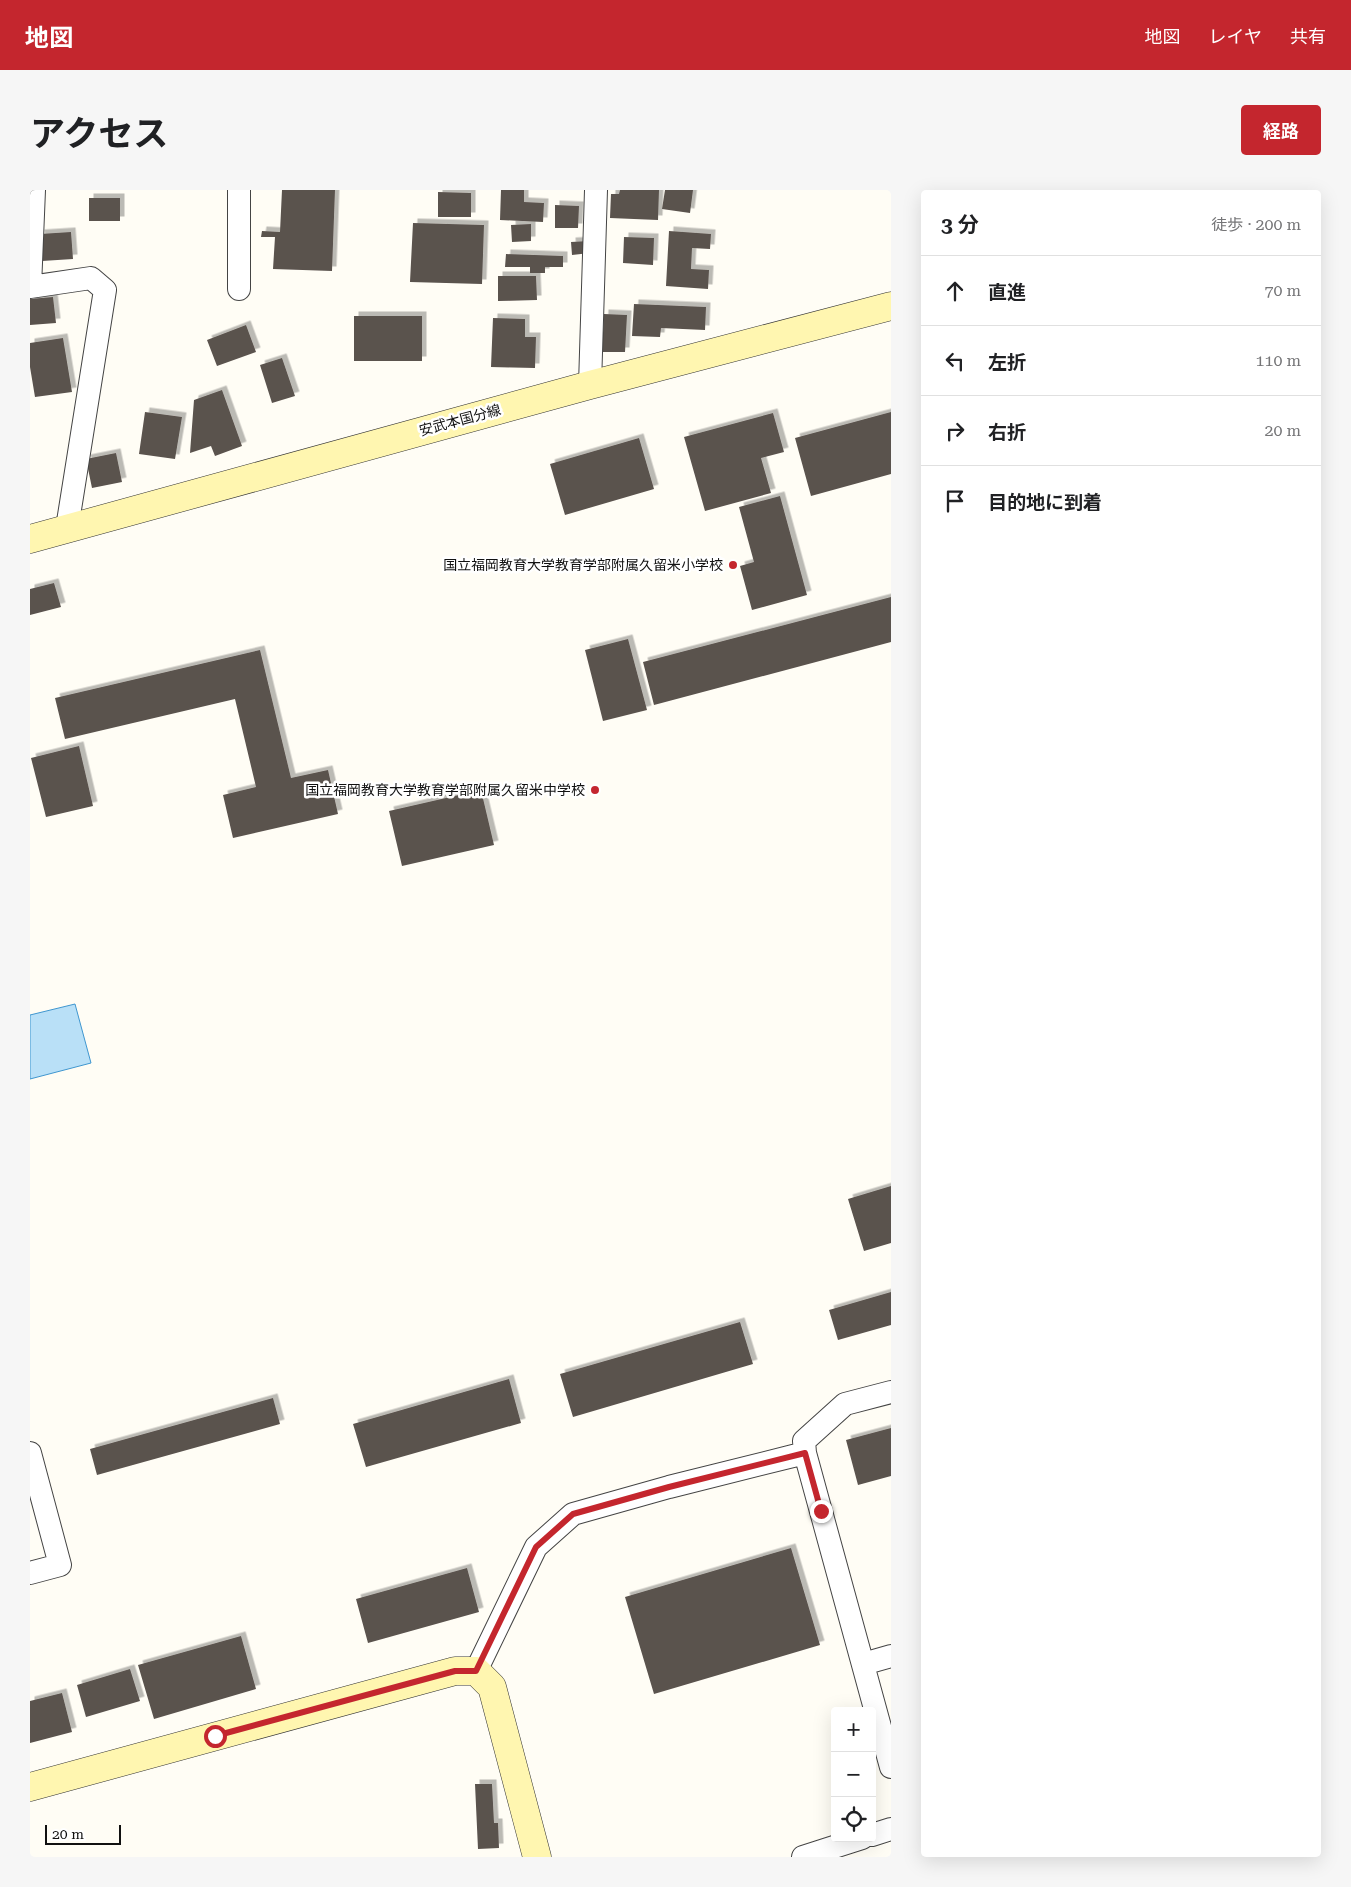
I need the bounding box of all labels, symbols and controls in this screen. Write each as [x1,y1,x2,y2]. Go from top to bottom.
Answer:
text: 地図 [25,24,73,52]
text: 地図 [1145,26,1181,47]
text: レイヤ [1209,26,1262,47]
text: 共有 [1290,26,1326,47]
button: 経路 [1241,105,1321,155]
text: アクセス [30,114,168,155]
text: 3 分 [941,213,979,237]
text: 徒歩 · 200 m [1211,215,1301,234]
icon: ahead [941,277,969,305]
text: 直進 [988,281,1026,304]
text: 70 m [1264,281,1301,300]
icon: left [941,347,969,375]
text: 左折 [988,351,1026,374]
text: 110 m [1255,351,1301,370]
street label: 安武本国分線 [417,401,503,439]
icon: right [941,417,969,445]
text: 右折 [988,421,1026,444]
text: 20 m [1264,421,1301,440]
icon: arrive [941,487,969,515]
text: 目的地に到着 [988,491,1102,514]
place label: 国立福岡教育大学教育学部附属久留米小学校 [443,557,723,573]
marker: 国立福岡教育大学教育学部附属久留米小学校 [727,559,739,571]
place label: 国立福岡教育大学教育学部附属久留米中学校 [305,782,585,798]
marker: 国立福岡教育大学教育学部附属久留米中学校 [589,784,601,796]
route end [810,1500,833,1523]
map controls [831,1707,876,1842]
button: + [831,1707,876,1752]
route start [204,1725,227,1748]
button: − [831,1752,876,1797]
button: locate [831,1797,876,1842]
scale bar [45,1822,121,1845]
text: 20 m [52,1826,84,1842]

